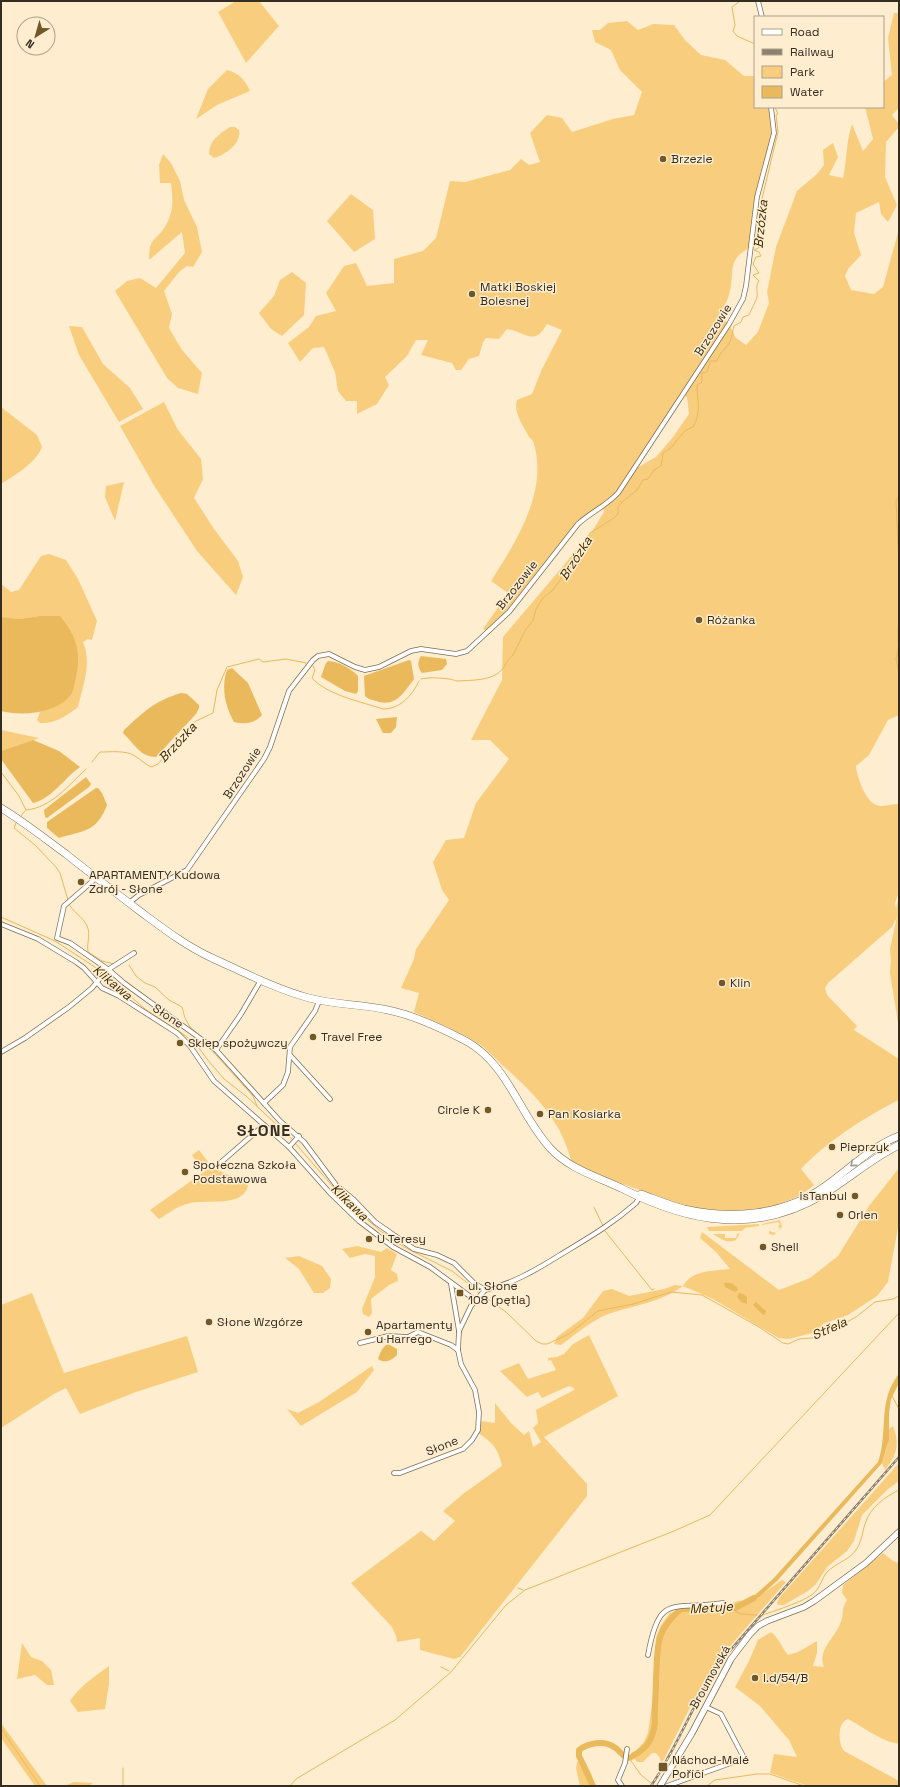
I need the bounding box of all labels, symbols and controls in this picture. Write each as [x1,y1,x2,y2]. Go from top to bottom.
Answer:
north arrow [16,16,56,56]
legend [754,16,884,108]
text: Road [790,24,819,40]
text: N [23,36,37,52]
text: Railway [790,44,834,60]
text: Park [790,64,815,80]
text: Water [790,84,824,100]
place label: Brzezie [671,151,713,167]
marker: Brzezie [658,154,668,164]
water label: Brzózka [749,198,772,249]
place label: Matki Boskiej Bolesnej [480,279,556,309]
marker: Matki Boskiej Bolesnej [467,289,477,299]
street label: Brzozowie [691,301,735,359]
water label: Brzózka [555,533,596,583]
street label: Brzozowie [493,557,541,613]
place label: Różanka [707,612,756,628]
marker: Różanka [694,615,704,625]
water label: Brzózka [154,718,201,766]
street label: Brzozowie [219,744,265,802]
place label: APARTAMENTY Kudowa Zdrój - Słone [89,867,220,897]
marker: APARTAMENTY Kudowa Zdrój - Słone [76,877,86,887]
water label: Klikawa [89,961,136,1004]
place label: Klin [730,975,751,991]
marker: Klin [717,978,727,988]
street label: Słone [150,1000,186,1032]
place label: Travel Free [321,1029,382,1045]
marker: Travel Free [308,1032,318,1042]
place label: Sklep spożywczy [188,1035,288,1051]
marker: Sklep spożywczy [175,1038,185,1048]
place label: Circle K [437,1102,481,1118]
marker: Circle K [483,1105,493,1115]
place label: Pan Kosiarka [548,1106,621,1122]
marker: Pan Kosiarka [535,1109,545,1119]
district label: SŁONE [237,1120,291,1141]
place label: Pieprzyk [840,1139,890,1155]
marker: Pieprzyk [827,1142,837,1152]
place label: Społeczna Szkoła Podstawowa [193,1157,296,1187]
one-way arrow [850,1160,857,1167]
marker: Społeczna Szkoła Podstawowa [180,1167,190,1177]
water label: Klikawa [327,1180,373,1225]
place label: isTanbul [799,1188,847,1204]
marker: isTanbul [850,1191,860,1201]
place label: Orlen [848,1207,878,1223]
marker: Orlen [835,1210,845,1220]
place label: U Teresy [377,1231,426,1247]
marker: U Teresy [364,1234,374,1244]
place label: Shell [771,1239,799,1255]
marker: Shell [758,1242,768,1252]
place label: ul. Słone 108 (pętla) [468,1278,530,1308]
marker: ul. Słone 108 (pętla) [455,1288,465,1298]
water label: Střela [809,1313,850,1344]
place label: Słone Wzgórze [217,1314,303,1330]
marker: Słone Wzgórze [204,1317,214,1327]
place label: Apartamenty u Harrego [376,1317,453,1347]
marker: Apartamenty u Harrego [363,1327,373,1337]
street label: Słone [423,1432,461,1460]
water label: Metuje [689,1597,735,1617]
street label: Broumovská [686,1642,734,1712]
place label: I.d/54/B [763,1670,808,1686]
marker: I.d/54/B [750,1673,760,1683]
place label: Náchod-Malé Poříčí [672,1752,749,1782]
marker: Náchod-Malé Poříčí [657,1761,669,1773]

